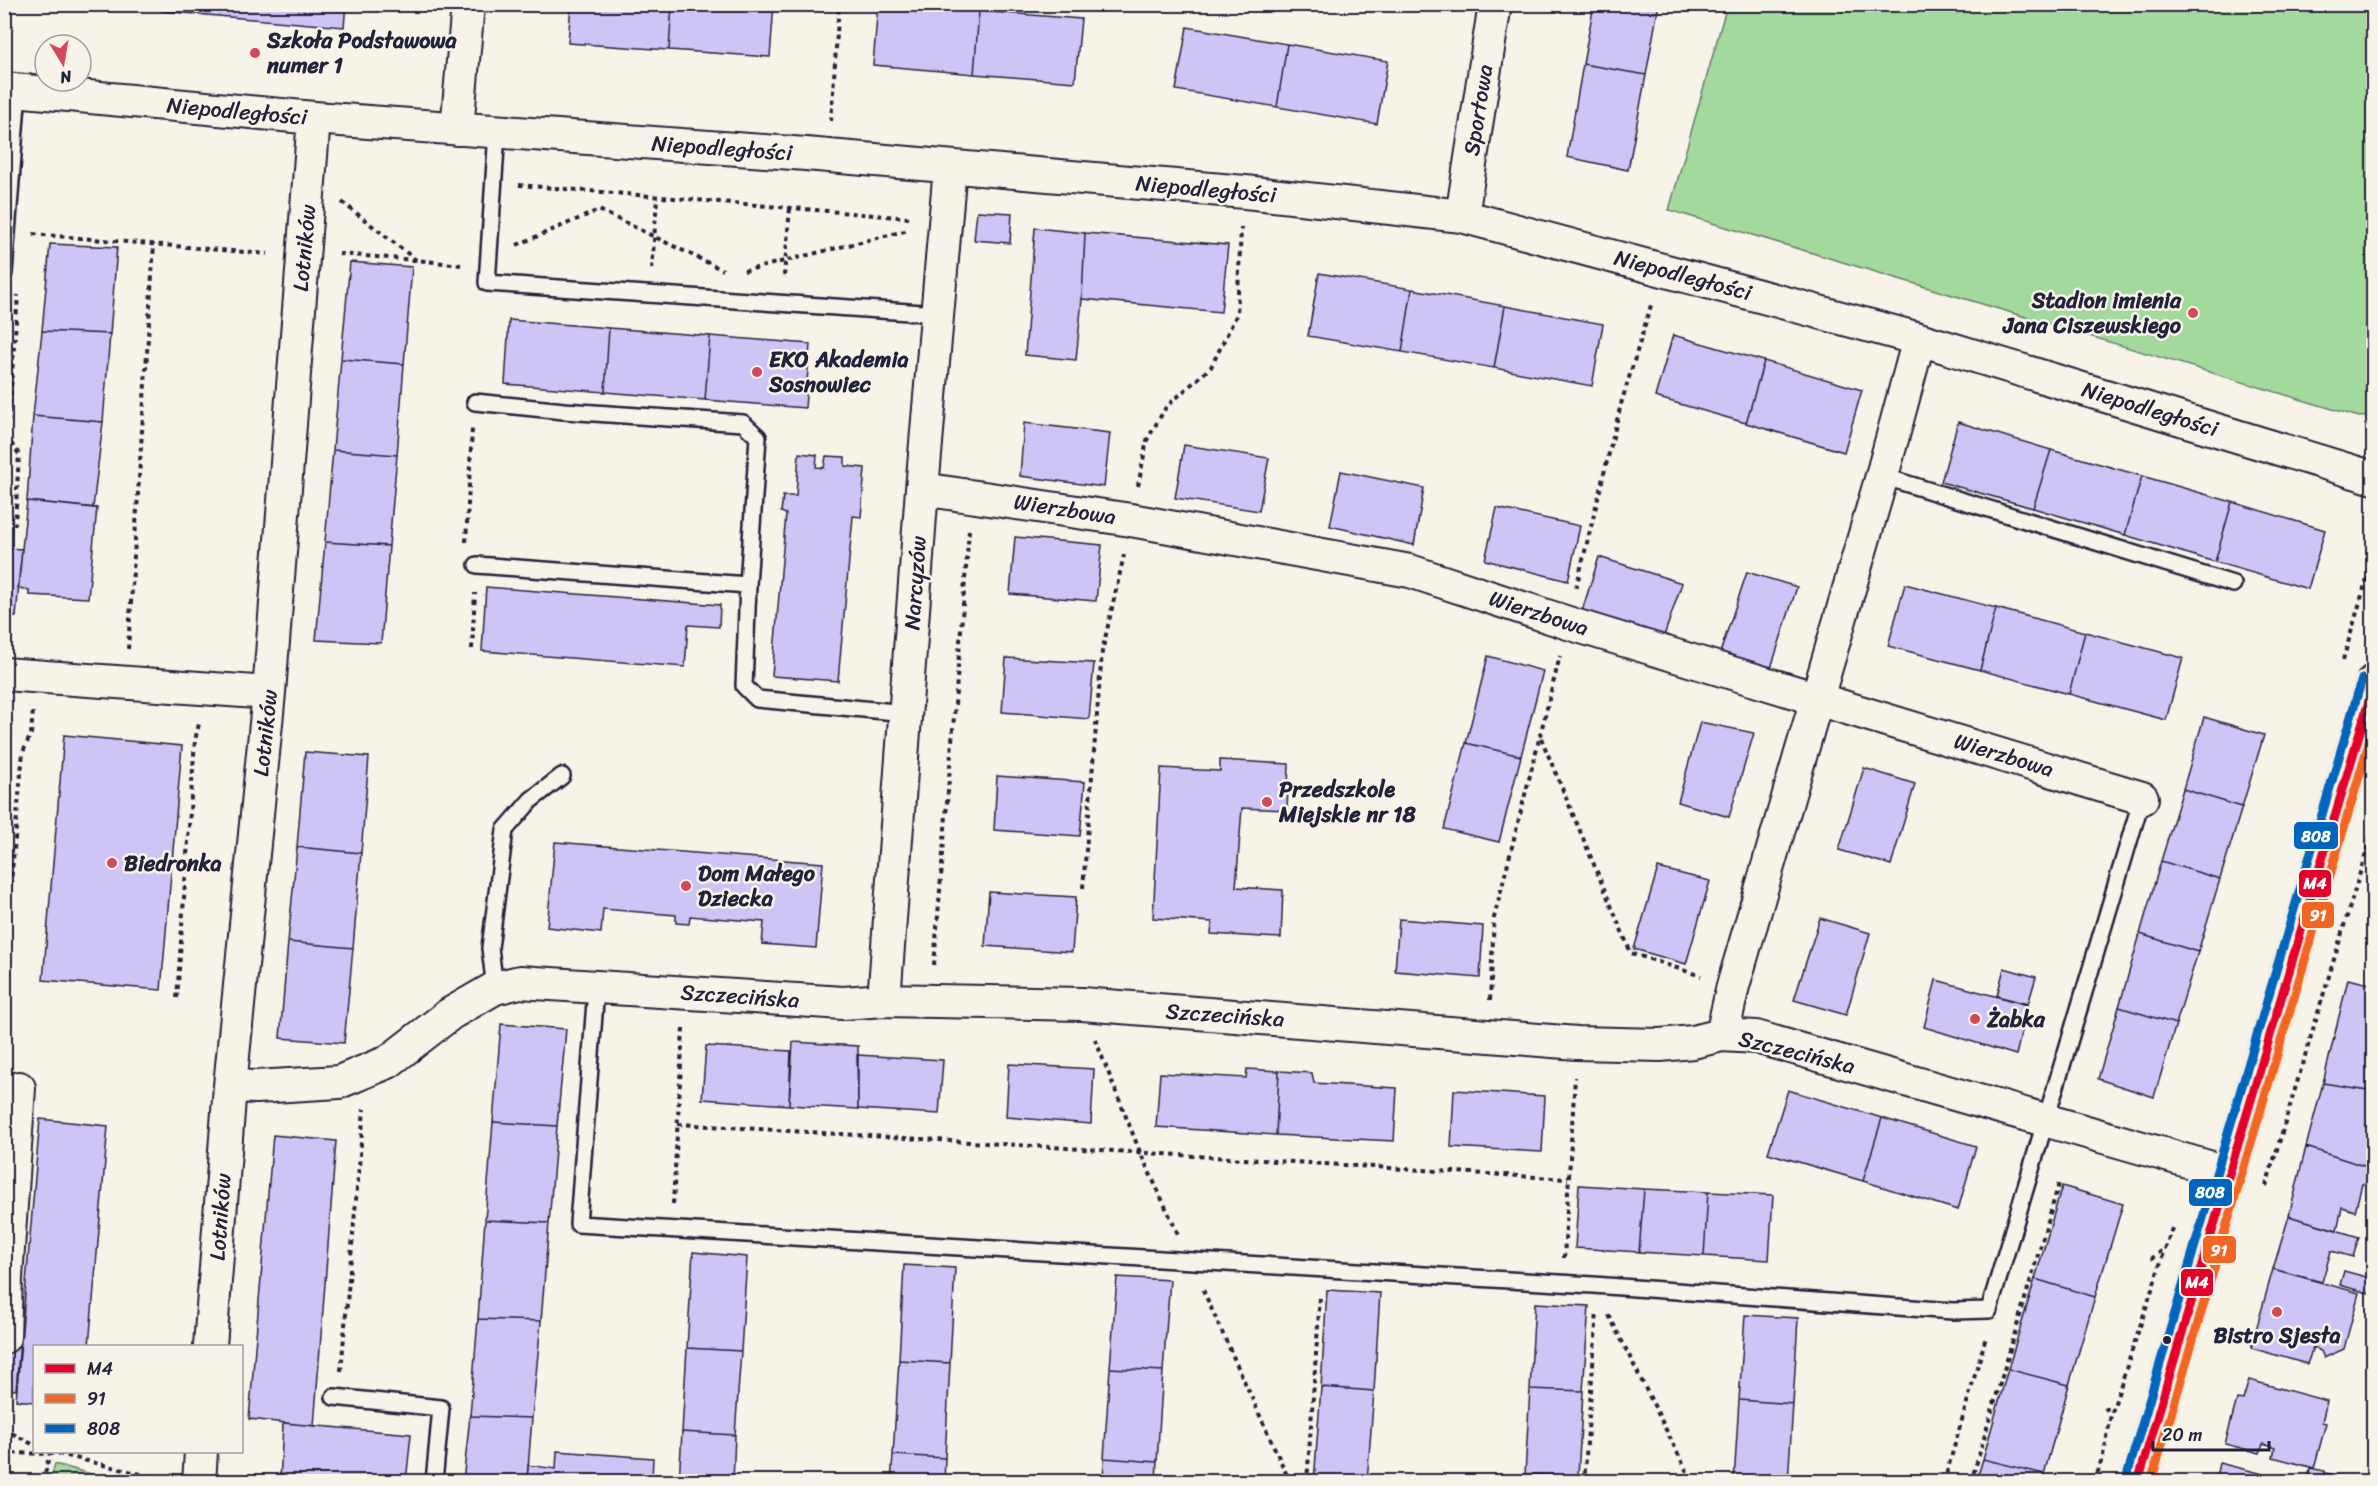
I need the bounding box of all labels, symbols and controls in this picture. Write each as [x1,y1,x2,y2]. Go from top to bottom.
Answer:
place label: Szkoła Podstawowa numer 1 [266,21,458,85]
north arrow [33,33,93,93]
marker: Szkoła Podstawowa numer 1 [248,46,262,60]
text: N [57,62,75,93]
street label: Sportowa [1452,62,1504,158]
street label: Niepodległości [165,85,310,137]
street label: Niepodległości [650,124,795,172]
street label: Niepodległości [1134,163,1279,215]
street label: Lotników [281,202,327,293]
street label: Niepodległości [1610,238,1757,312]
place label: Stadion imienia Jana Ciszewskiego [2001,281,2182,345]
marker: Stadion imienia Jana Ciszewskiego [2186,306,2200,320]
place label: EKO Akademia Sosnowiec [768,340,909,404]
marker: EKO Akademia Sosnowiec [750,365,764,379]
street label: Niepodległości [2077,370,2224,449]
street label: Wierzbowa [1011,482,1119,536]
street label: Narcyzów [892,535,938,631]
street label: Wierzbowa [1484,579,1594,647]
street label: Lotników [241,687,289,778]
street label: Wierzbowa [1949,721,2059,789]
place label: Przedszkole Miejskie nr 18 [1278,770,1416,834]
marker: Przedszkole Miejskie nr 18 [1260,795,1274,809]
line badge: 808 [2293,821,2339,850]
text: 808 [2300,822,2331,851]
place label: Biedronka [124,844,221,883]
place label: Dom Małego Dziecka [698,854,816,918]
marker: Biedronka [105,856,119,870]
line badge: M4 [2298,869,2332,898]
text: M4 [2302,869,2327,898]
marker: Dom Małego Dziecka [679,879,693,893]
line badge: 91 [2301,901,2335,929]
text: 91 [2310,901,2326,930]
street label: Szczecińska [679,972,801,1020]
street label: Szczecińska [1164,991,1286,1039]
place label: Żabka [1986,1000,2046,1039]
marker: Żabka [1968,1012,1982,1026]
street label: Szczecińska [1735,1019,1859,1085]
street label: Lotników [198,1171,243,1262]
line badge: 808 [2188,1178,2233,1207]
text: 808 [2194,1178,2225,1207]
line badge: 91 [2202,1235,2237,1264]
text: 91 [2211,1236,2227,1265]
line badge: M4 [2180,1268,2214,1297]
text: M4 [2184,1268,2209,1297]
marker: Bistro Sjesta [2270,1305,2284,1319]
place label: Bistro Sjesta [2213,1316,2341,1355]
unlabelled marker [2161,1334,2173,1346]
legend [33,1345,243,1453]
text: M4 [87,1353,113,1385]
text: 91 [87,1383,106,1415]
text: 808 [87,1413,120,1445]
scale bar [2153,1414,2268,1452]
text: 20 m [2162,1419,2202,1451]

